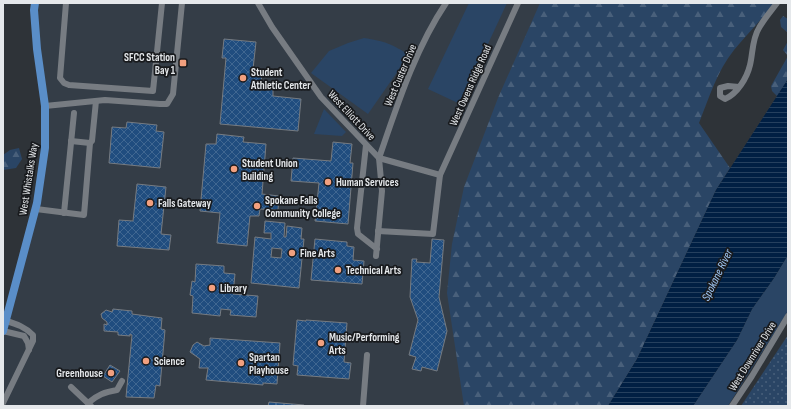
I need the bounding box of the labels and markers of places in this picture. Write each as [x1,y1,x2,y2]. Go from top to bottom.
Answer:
place label: SFCC Station Bay 1 [124,51,176,77]
marker: SFCC Station Bay 1 [178,58,188,68]
place label: Student Athletic Center [250,66,311,92]
marker: Student Athletic Center [238,73,248,83]
place label: Student Union Building [242,157,298,183]
marker: Student Union Building [229,164,239,174]
place label: Human Services [336,176,399,189]
marker: Human Services [323,177,333,187]
place label: Spokane Falls Community College [265,194,341,220]
place label: Falls Gateway [158,197,212,210]
marker: Falls Gateway [145,198,155,208]
marker: Spokane Falls Community College [252,201,262,211]
place label: Fine Arts [300,247,335,260]
marker: Fine Arts [287,248,297,258]
place label: Technical Arts [346,264,401,277]
marker: Technical Arts [333,265,343,275]
place label: Library [220,282,248,295]
marker: Library [207,283,217,293]
place label: Music/Performing Arts [328,331,400,357]
marker: Music/Performing Arts [316,338,326,348]
place label: Spartan Playhouse [249,351,289,377]
place label: Science [154,355,185,368]
marker: Science [141,356,151,366]
marker: Spartan Playhouse [236,358,246,368]
place label: Greenhouse [56,367,103,380]
marker: Greenhouse [106,368,116,378]

